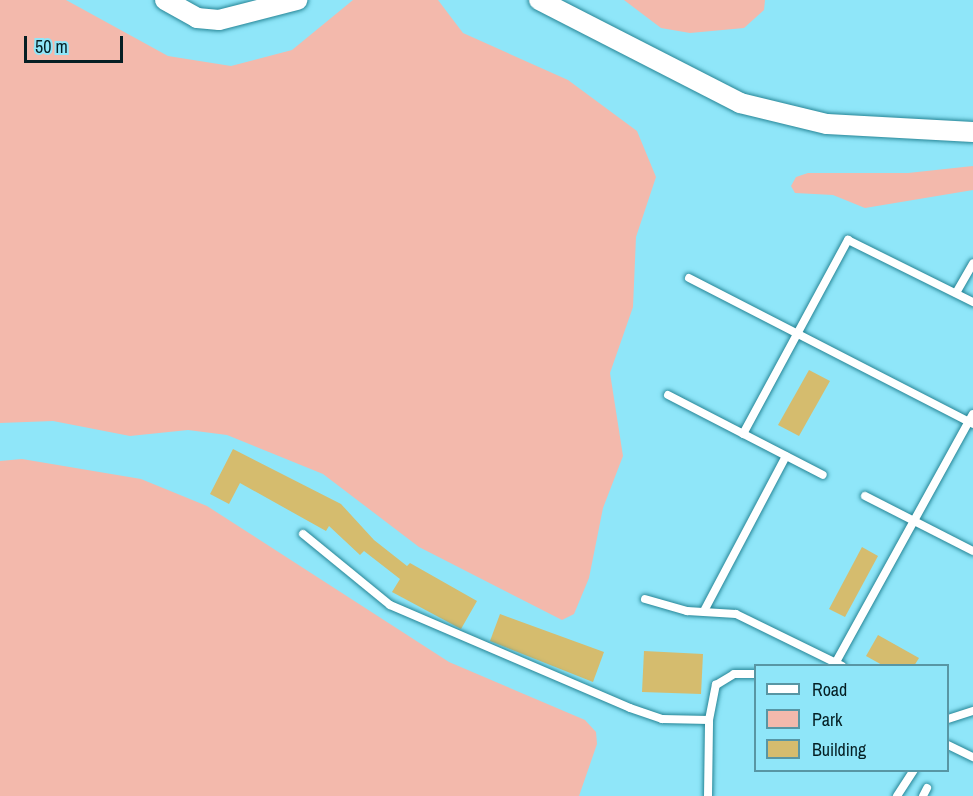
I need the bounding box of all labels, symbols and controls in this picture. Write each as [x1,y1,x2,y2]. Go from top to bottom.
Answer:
scale bar [27,24,126,62]
text: 50 m [35,34,68,59]
legend [754,664,949,772]
text: Road [812,677,847,702]
text: Park [812,707,842,732]
text: Building [812,737,866,762]

